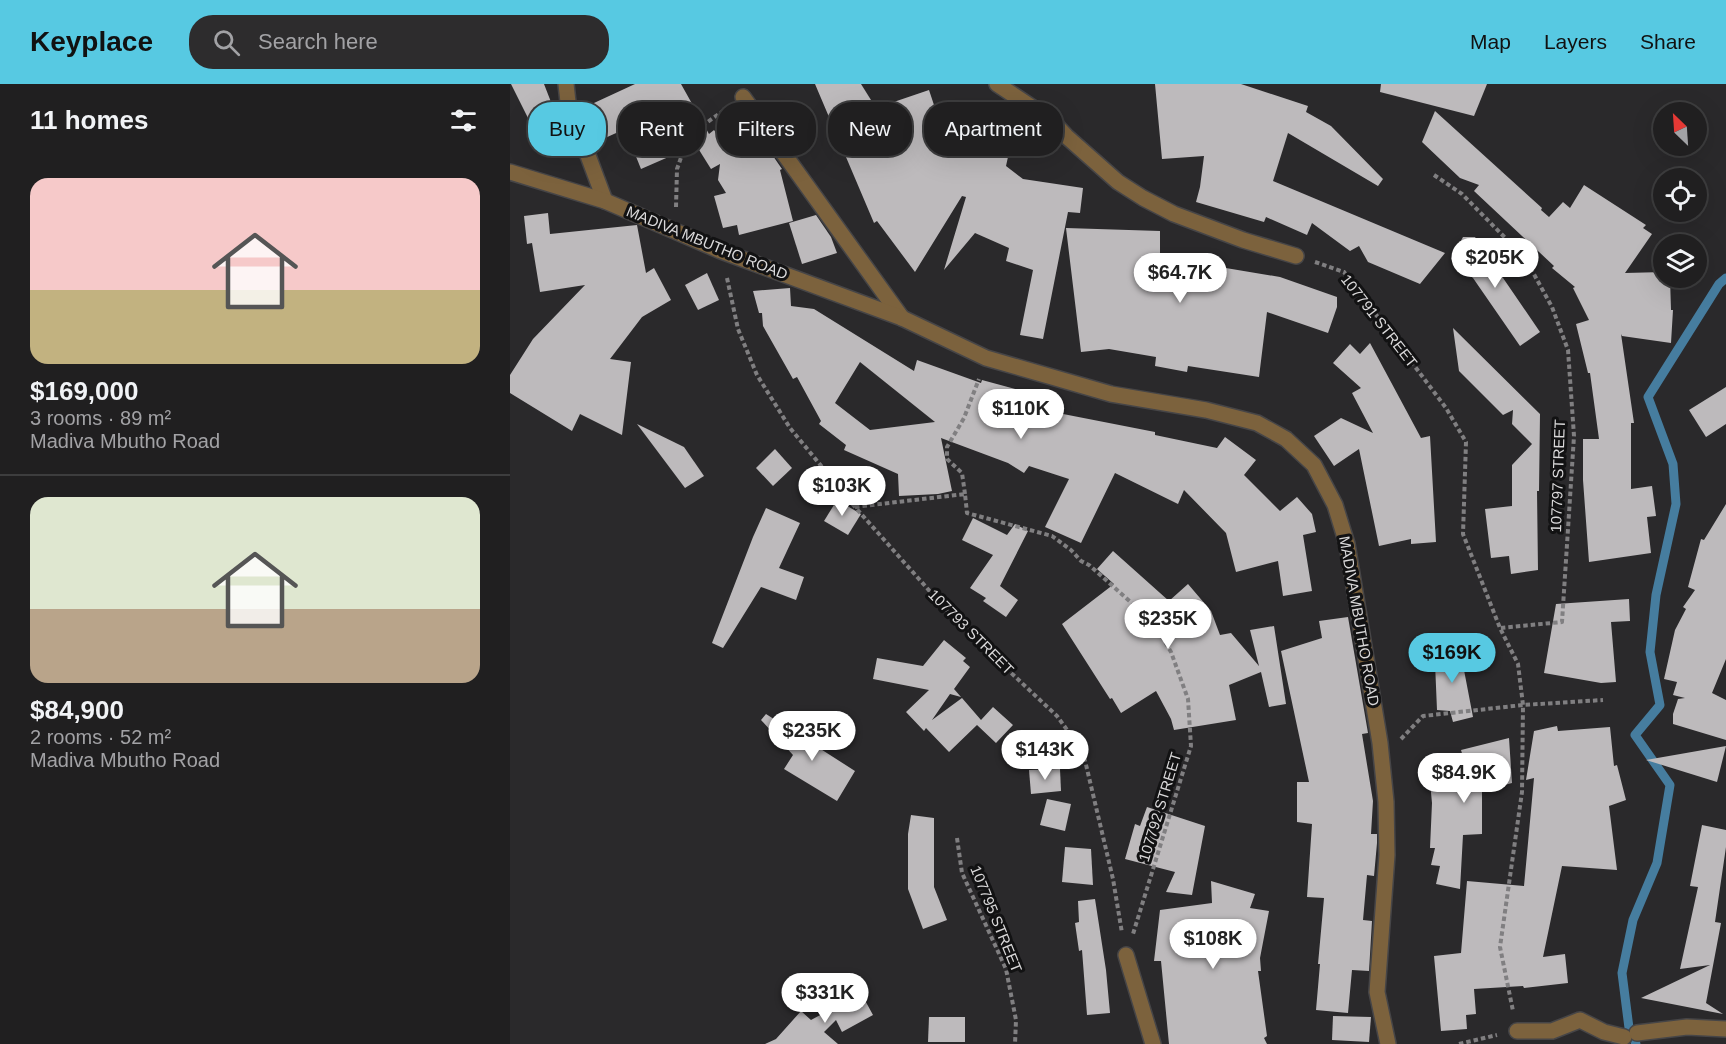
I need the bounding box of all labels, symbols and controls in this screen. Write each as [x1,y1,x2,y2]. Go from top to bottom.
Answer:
search box [189,15,609,69]
text: Keyplace [30,26,153,57]
icon: search [210,26,243,59]
text: Search here [258,29,378,54]
text: Map [1470,30,1511,53]
text: Layers [1544,30,1607,53]
text: Share [1640,30,1696,53]
chip: Buy [528,102,606,156]
chip: Rent [618,102,705,156]
chip: Filters [717,102,816,156]
chip: New [828,102,912,156]
chip: Apartment [924,102,1063,156]
north arrow [1653,102,1707,156]
map controls [1653,102,1707,288]
icon: filters [447,104,480,137]
text: 11 homes [30,105,149,135]
button: locate [1653,168,1707,222]
street label: MADIVA MBUTHO ROAD [624,202,790,283]
icon: home [201,217,309,325]
button: layers [1653,234,1707,288]
pin: $205K [1453,238,1537,289]
text: $205K [1466,246,1524,268]
pin: $64.7K [1131,253,1229,304]
text: $64.7K [1148,261,1212,283]
street label: 107791 STREET [1338,271,1421,371]
text: $169,000 [30,376,138,406]
pin: $110K [979,389,1063,440]
text: $110K [992,397,1050,419]
text: 3 rooms · 89 m² [30,407,171,429]
street label: 107797 STREET [1547,419,1568,533]
text: Madiva Mbutho Road [30,430,220,452]
pin: $103K [800,466,884,517]
text: $103K [813,474,871,496]
street label: MADIVA MBUTHO ROAD [1336,535,1383,707]
icon: home [201,536,309,644]
street label: 107793 STREET [925,586,1017,678]
pin: $235K [1126,599,1210,650]
text: $235K [1139,607,1197,629]
pin: $169K [1410,633,1494,684]
text: $169K [1423,641,1481,663]
text: $84,900 [30,695,124,725]
pin: $235K [770,711,854,762]
text: $235K [783,719,841,741]
text: 2 rooms · 52 m² [30,726,171,748]
pin: $143K [1003,730,1087,781]
text: $143K [1016,738,1074,760]
text: Madiva Mbutho Road [30,749,220,771]
street label: 107792 STREET [1135,750,1184,864]
pin: $84.9K [1415,753,1513,804]
text: $84.9K [1432,761,1496,783]
street label: 107795 STREET [967,863,1026,975]
pin: $108K [1171,919,1255,970]
text: $108K [1184,927,1242,949]
pin: $331K [783,973,867,1024]
text: $331K [796,981,854,1003]

